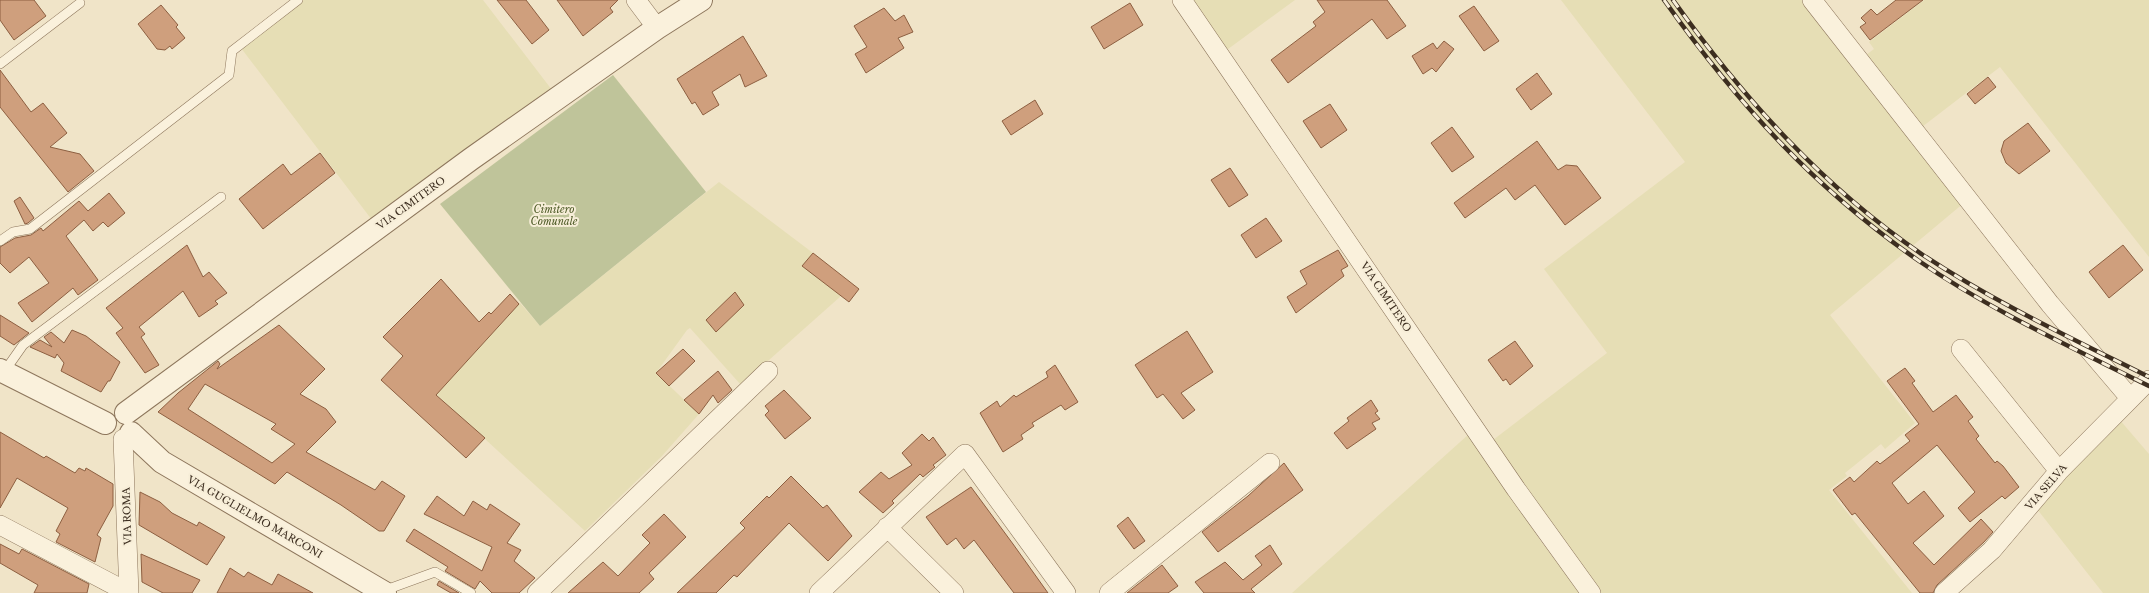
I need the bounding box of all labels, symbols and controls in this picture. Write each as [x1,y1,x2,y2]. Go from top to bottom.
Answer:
street label: VIA CIMITERO [373,174,448,233]
park label: Cimitero Comunale [531,203,578,228]
street label: VIA CIMITERO [1357,259,1414,335]
street label: VIA SELVA [2022,461,2070,514]
street label: VIA GUGLIELMO MARCONI [184,472,325,561]
street label: VIA ROMA [119,487,135,546]

